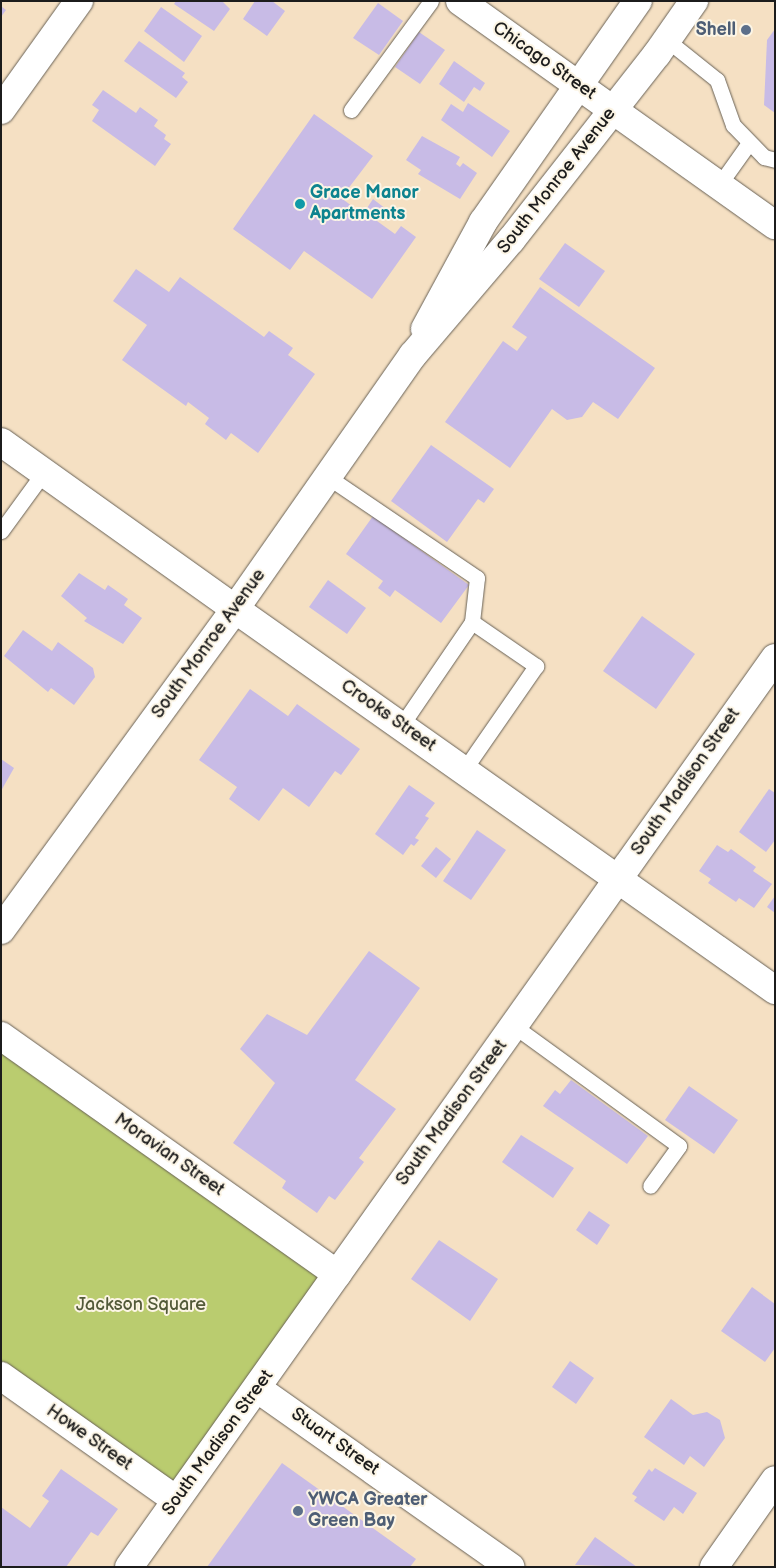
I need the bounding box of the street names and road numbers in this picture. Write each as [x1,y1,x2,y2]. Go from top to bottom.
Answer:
street label: Chicago Street [488,17,600,105]
street label: South Monroe Avenue [493,104,621,258]
street label: South Monroe Avenue [148,565,270,723]
street label: Crooks Street [336,675,440,757]
street label: South Madison Street [627,704,745,860]
street label: South Madison Street [392,1036,512,1190]
street label: Moravian Street [110,1109,228,1201]
street label: South Madison Street [158,1366,278,1520]
street label: Howe Street [42,1400,136,1476]
street label: Stuart Street [287,1404,383,1480]

